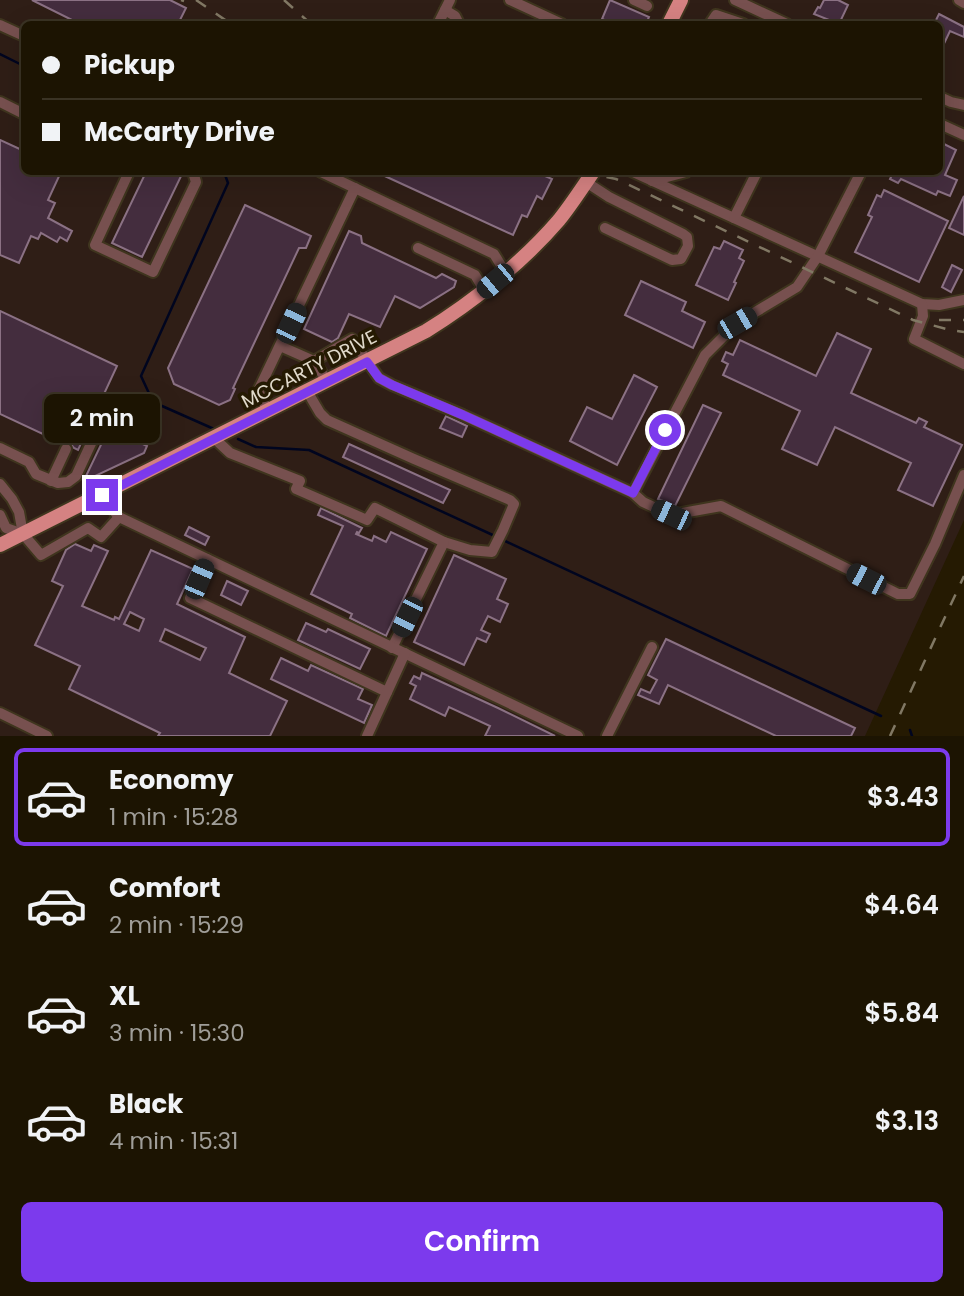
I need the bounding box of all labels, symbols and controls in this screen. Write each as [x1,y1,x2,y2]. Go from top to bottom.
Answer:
text: Pickup [84,47,175,83]
text: McCarty Drive [84,114,275,150]
car [473,259,518,303]
car [273,300,310,346]
car [714,303,761,343]
street label: MCCARTY DRIVE [237,323,381,415]
callout: 2 min [44,393,160,442]
text: 2 min [70,402,134,434]
route start [649,414,681,446]
route end [86,479,118,511]
car [648,497,695,533]
car [182,556,217,602]
car [843,560,890,598]
car [389,594,426,640]
text: Economy [109,762,233,798]
icon: car [25,766,88,829]
text: $3.43 [867,779,939,815]
text: 1 min · 15:28 [109,801,238,833]
text: Comfort [109,870,221,906]
icon: car [25,874,88,937]
text: $4.64 [864,887,939,923]
text: 2 min · 15:29 [109,909,244,941]
text: XL [109,978,140,1014]
icon: car [25,982,88,1045]
text: $5.84 [865,995,939,1031]
text: 3 min · 15:30 [109,1017,245,1049]
text: Black [109,1086,183,1122]
icon: car [25,1090,88,1153]
text: $3.13 [875,1103,939,1139]
text: 4 min · 15:31 [109,1125,238,1157]
button: Confirm [21,1202,943,1282]

